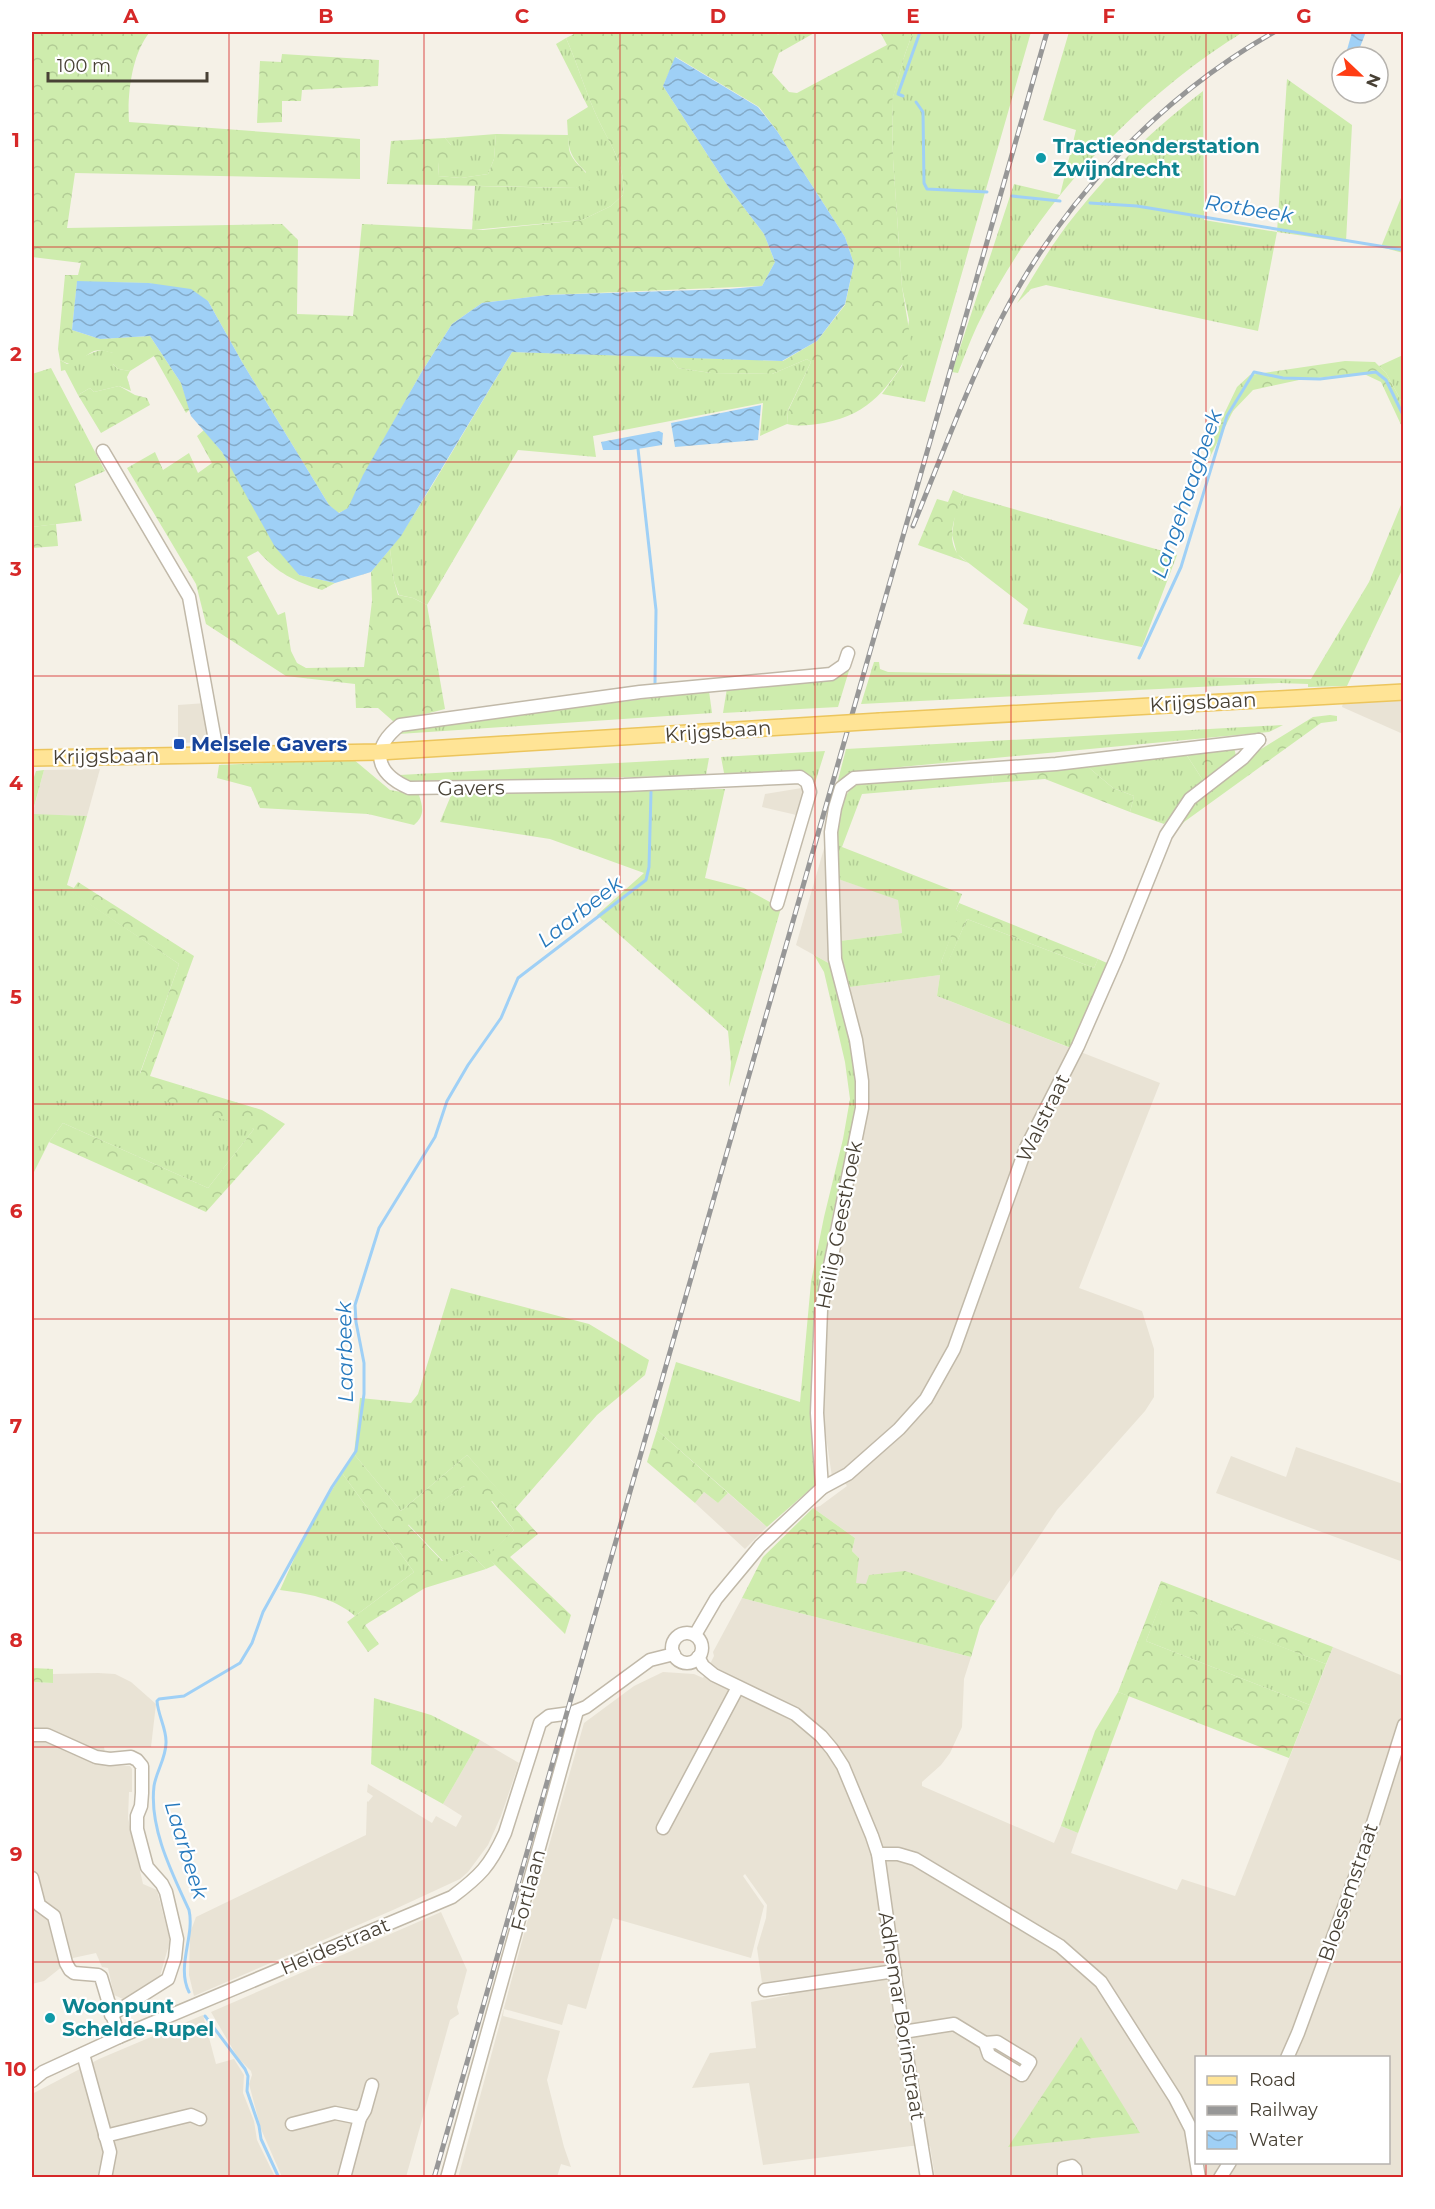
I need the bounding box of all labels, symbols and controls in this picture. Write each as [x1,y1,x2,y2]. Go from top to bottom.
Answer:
text: A [122,4,139,28]
text: B [318,4,334,28]
text: C [515,4,530,28]
text: D [710,4,726,28]
text: E [906,4,920,28]
text: F [1103,4,1116,28]
text: G [1296,4,1312,28]
scale bar [48,45,207,83]
north arrow [1330,45,1390,105]
text: 100 m [57,55,111,77]
text: N [1362,71,1385,90]
text: 1 [12,128,20,152]
place label: Tractieonderstation Zwijndrecht [1053,134,1260,181]
marker: Tractieonderstation Zwijndrecht [1034,151,1048,165]
water label: Rotbeek [1203,189,1296,228]
text: 2 [10,342,22,366]
water label: Langehaagbeek [1146,405,1228,582]
text: 3 [9,557,22,581]
street label: Krijgsbaan [1149,687,1257,717]
street label: Krijgsbaan [664,715,772,747]
place label: Melsele Gavers [191,732,348,756]
marker: Melsele Gavers [172,737,186,751]
street label: Krijgsbaan [52,743,160,769]
text: 4 [9,771,23,795]
street label: Gavers [437,775,505,801]
water label: Laarbeek [532,870,628,953]
text: 5 [10,985,22,1009]
street label: Walstraat [1011,1070,1075,1166]
street label: Heilig Geesthoek [811,1139,867,1311]
text: 6 [10,1199,23,1223]
water label: Laarbeek [331,1300,358,1403]
text: 7 [10,1414,22,1438]
text: 8 [9,1628,23,1652]
water label: Laarbeek [160,1798,214,1903]
street label: Bloesemstraat [1313,1820,1383,1964]
text: 9 [10,1842,22,1866]
street label: Fortlaan [506,1846,550,1934]
street label: Adhemar Borinstraat [874,1910,930,2122]
street label: Heidestraat [277,1912,393,1980]
place label: Woonpunt Schelde-Rupel [62,1994,214,2041]
marker: Woonpunt Schelde-Rupel [43,2011,57,2025]
legend [1195,2056,1390,2164]
text: 10 [5,2057,27,2081]
text: Road [1249,2069,1296,2091]
text: Railway [1249,2099,1318,2121]
text: Water [1249,2129,1304,2151]

